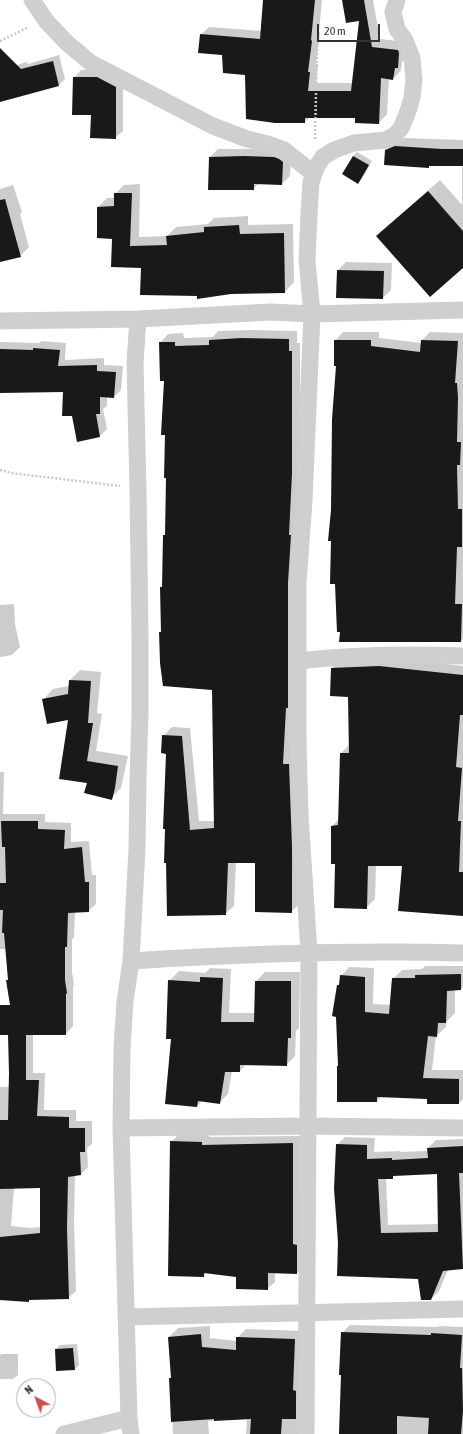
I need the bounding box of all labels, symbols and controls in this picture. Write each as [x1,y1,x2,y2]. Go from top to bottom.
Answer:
scale bar [319,16,382,42]
text: 20 m [324,24,346,38]
north arrow [16,1378,56,1418]
text: N [22,1383,35,1396]

